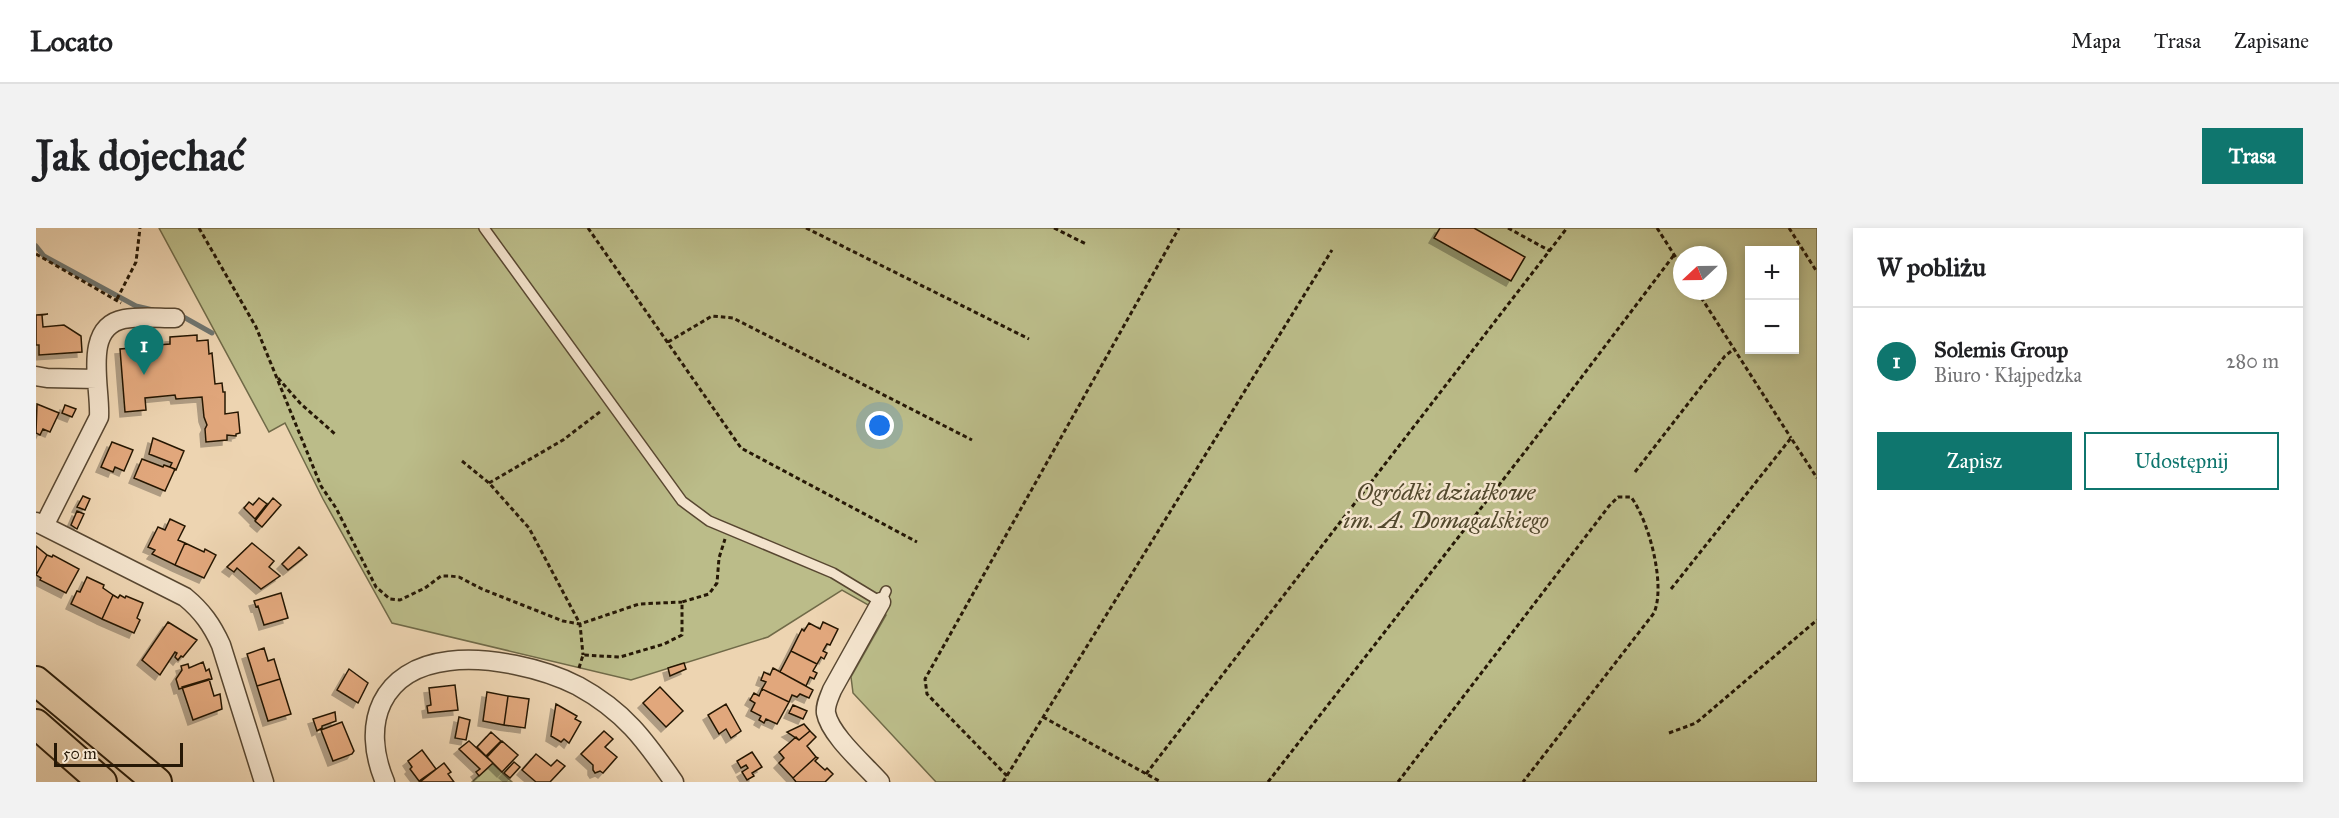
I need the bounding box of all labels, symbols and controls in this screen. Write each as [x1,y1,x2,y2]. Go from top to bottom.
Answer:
text: Locato [30,24,113,59]
text: Mapa [2071,28,2121,54]
text: Trasa [2154,28,2201,54]
text: Zapisane [2234,28,2309,54]
button: Trasa [2202,128,2303,184]
text: Jak dojechać [36,130,245,182]
north arrow [1673,246,1727,300]
map controls [1745,246,1799,354]
button: + [1745,246,1799,300]
text: W pobliżu [1877,251,1986,283]
button: − [1745,300,1799,354]
pin: 1 [124,326,164,375]
text: Solemis Group [1934,336,2068,363]
text: 1 [1893,349,1900,373]
text: 280 m [2226,349,2279,373]
text: Biuro · Kłajpedzka [1934,363,2082,387]
your location [865,411,894,440]
button: Zapisz [1877,432,2072,490]
button: Udostępnij [2084,432,2279,490]
park label: Ogródki działkowe im. A. Domagalskiego [1343,477,1549,535]
scale bar [54,740,183,768]
text: 50 m [63,744,97,763]

